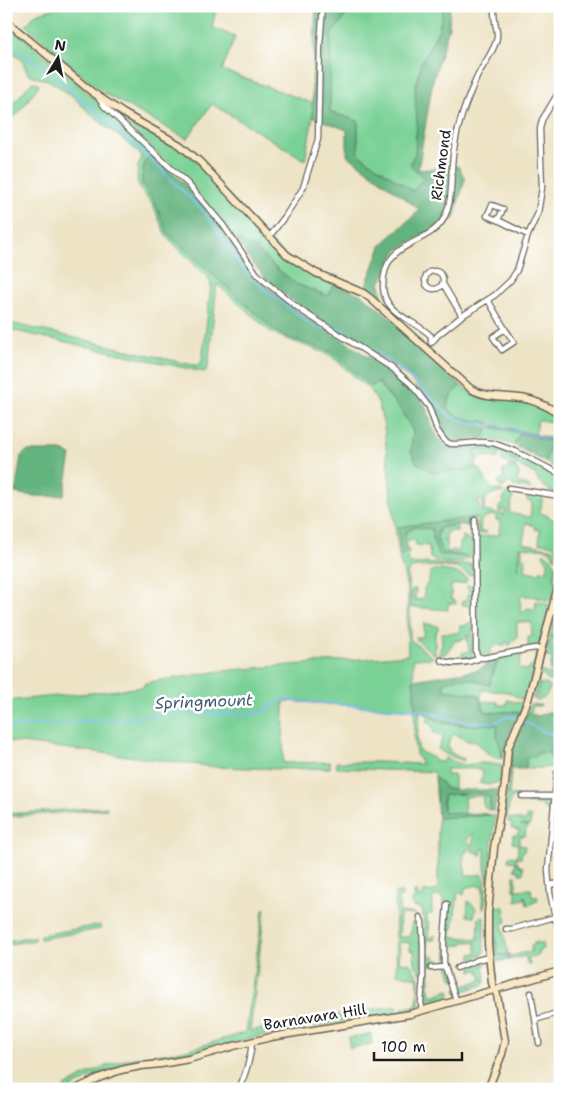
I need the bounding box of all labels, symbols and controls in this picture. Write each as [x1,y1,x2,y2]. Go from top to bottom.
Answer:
north arrow [32,32,82,82]
text: N [53,35,67,55]
street label: Richmond [426,128,456,202]
water label: Springmount [155,689,253,714]
street label: Barnavara Hill [262,999,368,1035]
scale bar [374,1030,461,1062]
text: 100 m [381,1037,426,1057]

